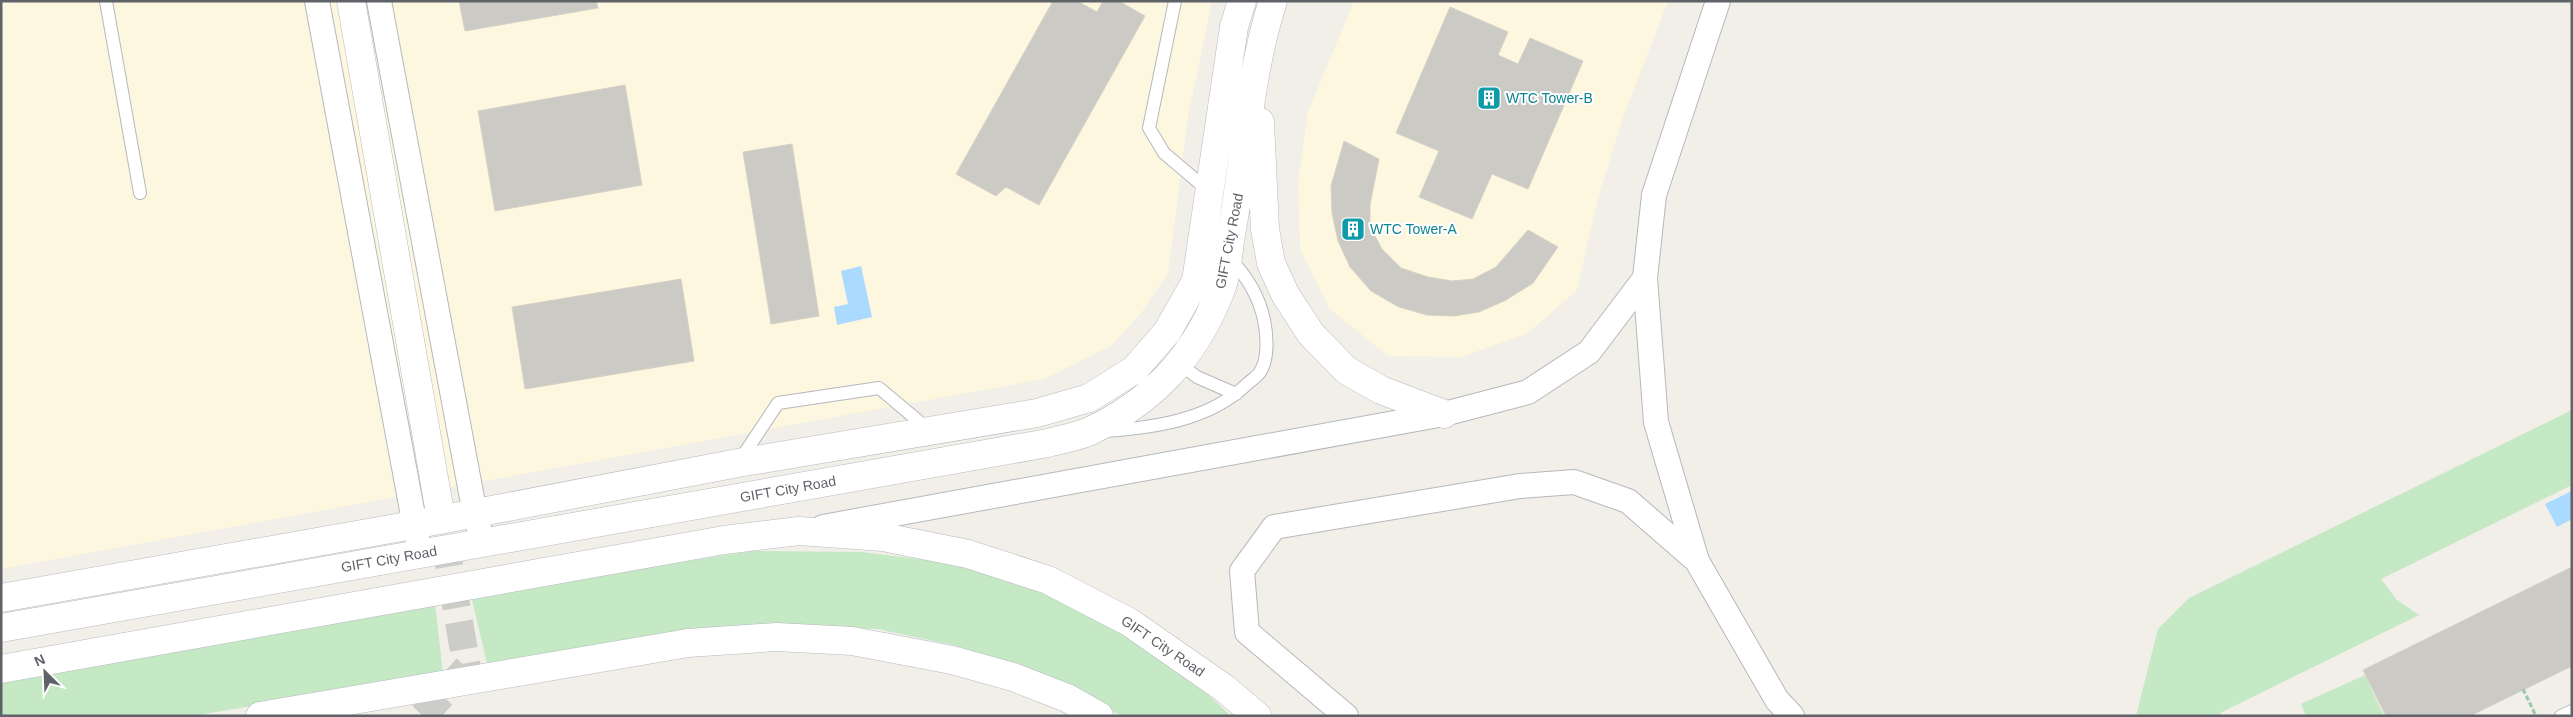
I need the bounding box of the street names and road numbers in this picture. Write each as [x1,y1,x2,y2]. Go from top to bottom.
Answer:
street label: GIFT City Road [1212,192,1246,290]
street label: GIFT City Road [739,473,837,505]
street label: GIFT City Road [340,543,438,575]
street label: GIFT City Road [1118,612,1208,680]

